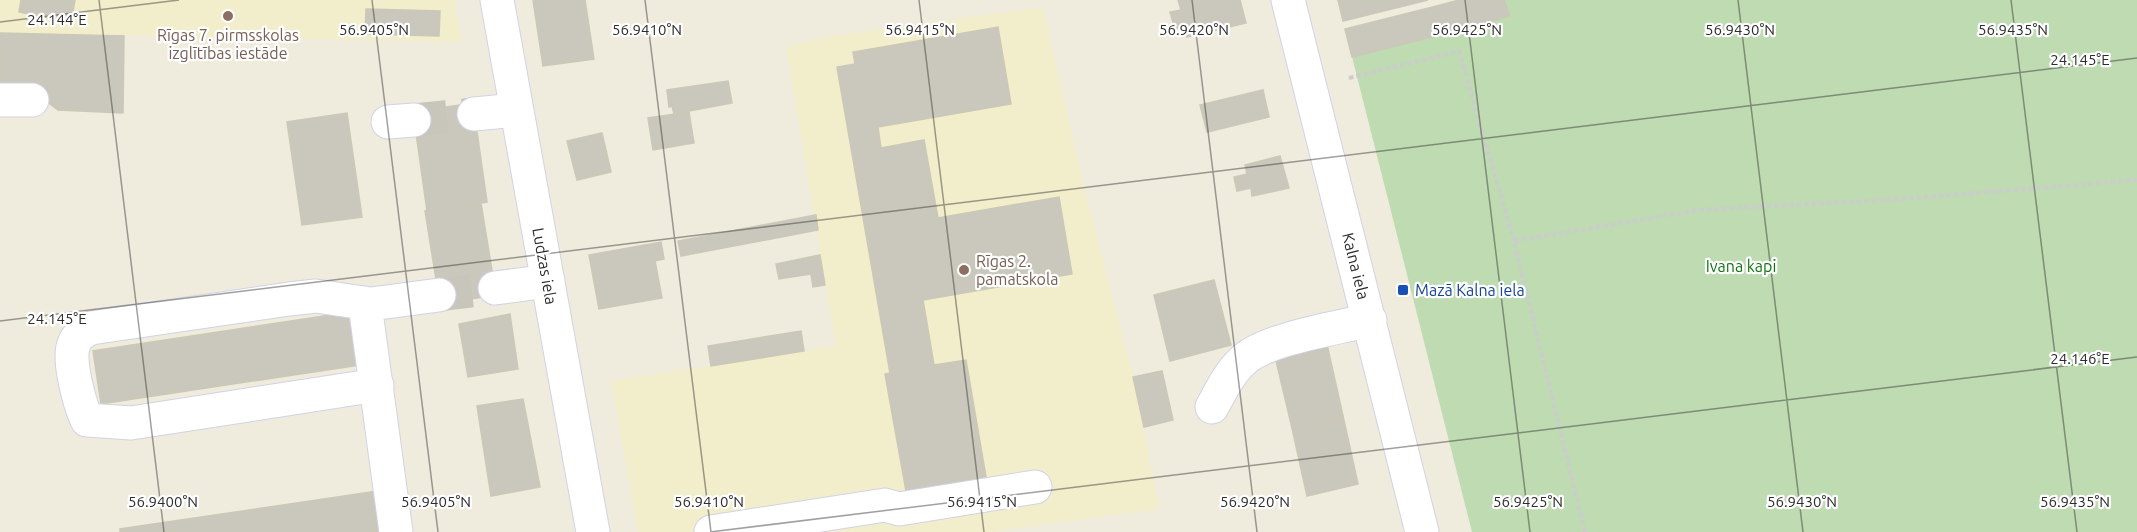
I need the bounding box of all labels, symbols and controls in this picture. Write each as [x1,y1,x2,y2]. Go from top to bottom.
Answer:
marker: Rīgas 7. pirmsskolas izglītības iestāde [221,9,235,23]
text: 24.144°E [27,11,87,28]
text: 56.9405°N [339,21,409,38]
text: 56.9410°N [612,21,682,38]
text: 56.9415°N [885,21,955,38]
text: 56.9420°N [1159,21,1229,38]
text: 56.9425°N [1432,21,1502,38]
text: 56.9430°N [1705,21,1775,38]
text: 56.9435°N [1978,21,2048,38]
place label: Rīgas 7. pirmsskolas izglītības iestāde [157,26,299,62]
text: 24.145°E [2050,51,2110,68]
street label: Ludzas iela [529,226,561,306]
street label: Kalna iela [1339,231,1373,301]
place label: Rīgas 2. pamatskola [976,252,1058,288]
park label: Ivana kapi [1706,257,1776,275]
marker: Rīgas 2. pamatskola [957,263,971,277]
place label: Mazā Kalna iela [1415,281,1525,299]
marker: Mazā Kalna iela [1396,283,1410,297]
text: 24.145°E [27,310,87,327]
text: 24.146°E [2050,350,2110,367]
text: 56.9400°N [128,493,198,510]
text: 56.9405°N [401,493,471,510]
text: 56.9410°N [674,493,744,510]
text: 56.9415°N [947,493,1017,510]
text: 56.9420°N [1220,493,1290,510]
text: 56.9425°N [1493,493,1563,510]
text: 56.9430°N [1767,493,1837,510]
text: 56.9435°N [2040,493,2110,510]

